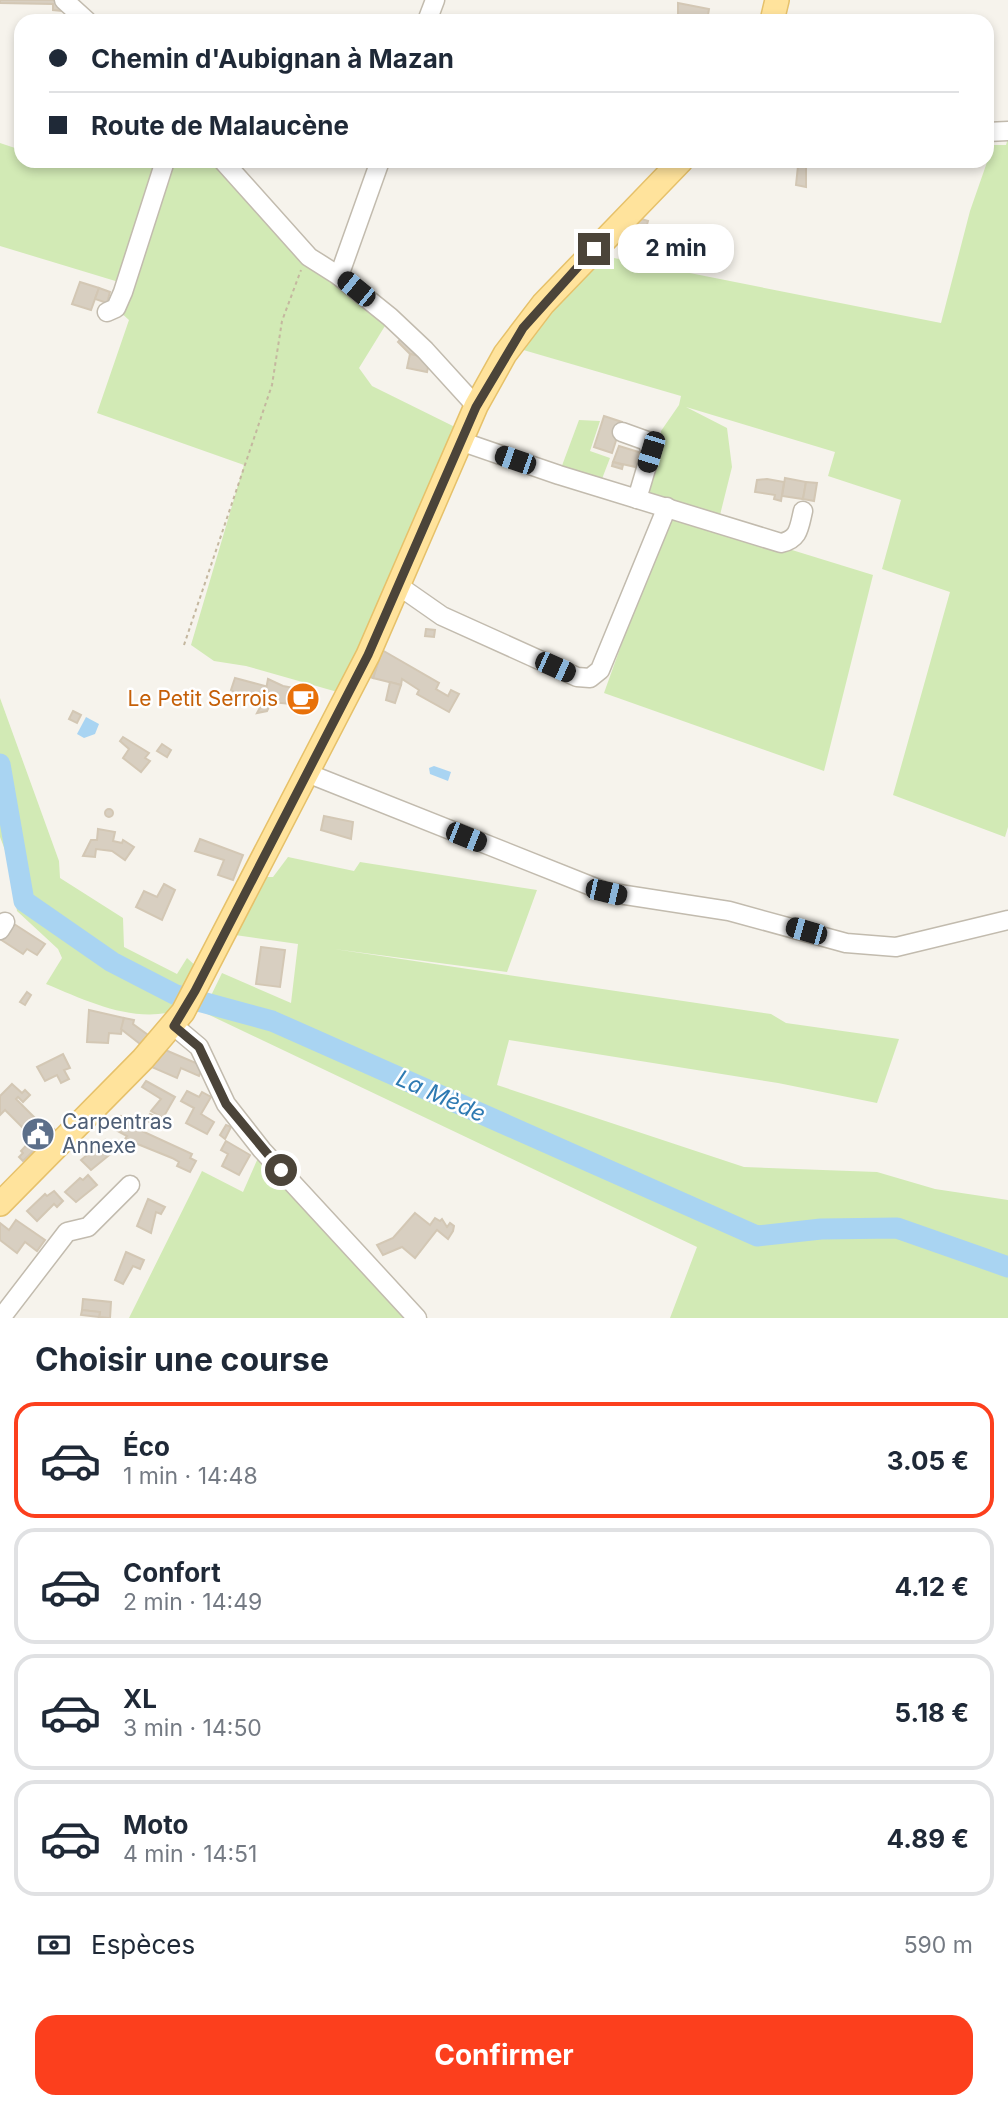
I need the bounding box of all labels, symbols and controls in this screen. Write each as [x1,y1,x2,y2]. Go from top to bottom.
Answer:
text: Chemin d'Aubignan à Mazan [91,43,454,74]
text: Route de Malaucène [91,110,349,141]
callout: 2 min [618,224,734,274]
route end [578,233,610,265]
text: 2 min [645,234,707,262]
car [334,268,379,310]
car [635,429,668,475]
car [492,443,539,477]
car [532,649,579,685]
cafe icon: Le Petit Serrois [284,680,322,718]
place label: Le Petit Serrois [127,686,278,711]
car [443,819,490,855]
car [584,877,629,907]
car [783,915,830,947]
water label: La Mède [392,1064,490,1128]
place label: Carpentras Annexe [62,1109,173,1158]
public building icon: Carpentras Annexe [19,1115,57,1153]
route start [265,1154,297,1186]
text: Choisir une course [35,1340,329,1379]
icon: car [39,1429,102,1492]
text: Éco [123,1431,170,1462]
text: 3.05 € [887,1445,969,1476]
text: 1 min · 14:48 [123,1462,258,1490]
icon: car [39,1555,102,1618]
text: Confort [123,1557,221,1588]
text: 4.12 € [894,1571,969,1602]
text: 2 min · 14:49 [123,1588,262,1616]
icon: car [39,1681,102,1744]
text: XL [123,1683,157,1714]
text: 5.18 € [895,1697,969,1728]
text: 3 min · 14:50 [123,1714,262,1742]
icon: car [39,1807,102,1870]
text: Moto [123,1809,188,1840]
text: 4.89 € [887,1823,969,1854]
text: 4 min · 14:51 [123,1840,257,1868]
icon: cash [35,1926,73,1964]
text: Espèces [91,1929,195,1960]
text: 590 m [904,1931,973,1959]
button: Confirmer [35,2015,973,2095]

